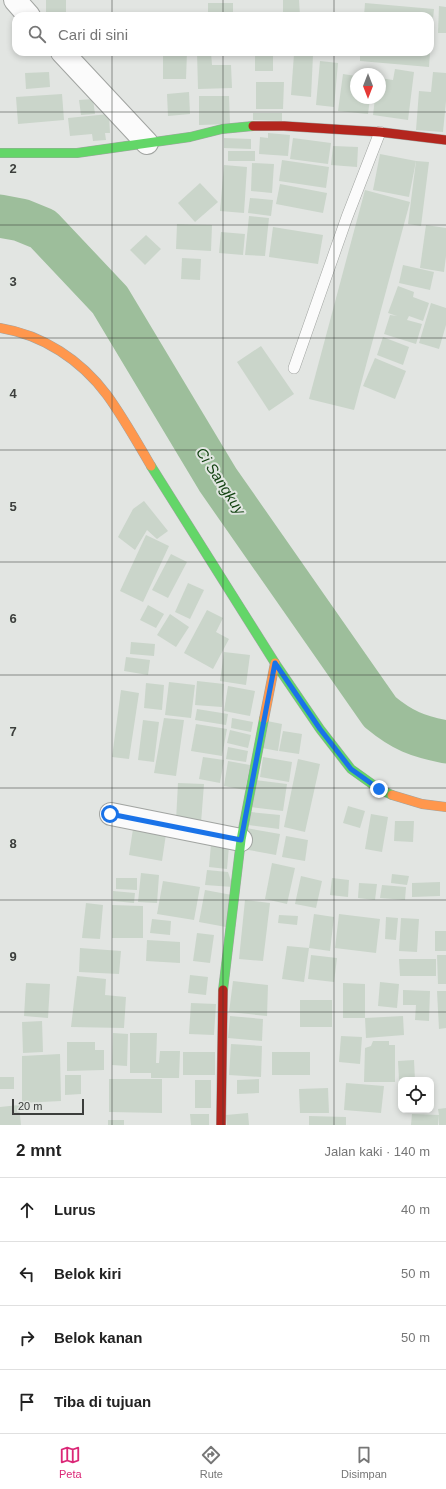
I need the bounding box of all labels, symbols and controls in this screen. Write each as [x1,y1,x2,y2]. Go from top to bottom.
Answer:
search box [12,12,434,56]
icon: search [26,23,48,45]
text: Cari di sini [58,26,128,43]
north arrow [350,68,386,104]
text: 2 [9,161,17,176]
text: 3 [9,274,17,289]
text: 4 [9,386,17,401]
water label: Ci Sangkuy [193,444,250,519]
text: 5 [9,499,17,514]
text: 6 [9,611,17,626]
text: 7 [9,724,17,739]
route end [370,780,388,798]
route start [101,805,119,823]
text: 8 [9,836,17,851]
text: 9 [9,949,17,964]
map controls [398,1077,434,1113]
button: locate [398,1077,434,1113]
scale bar [12,1097,84,1116]
text: 20 m [18,1100,42,1112]
text: 2 mnt [16,1141,61,1160]
text: Jalan kaki · 140 m [325,1144,430,1159]
icon: ahead [16,1199,38,1221]
text: Lurus [54,1201,96,1218]
text: 40 m [401,1202,430,1217]
icon: left [16,1263,38,1285]
text: Belok kiri [54,1265,122,1282]
text: 50 m [401,1266,430,1281]
icon: right [16,1327,38,1349]
text: Belok kanan [54,1329,142,1346]
text: 50 m [401,1330,430,1345]
icon: arrive [16,1391,38,1413]
text: Tiba di tujuan [54,1393,151,1410]
tab: Peta [59,1444,82,1480]
tab: Rute [200,1444,223,1480]
tab: Disimpan [341,1444,387,1480]

